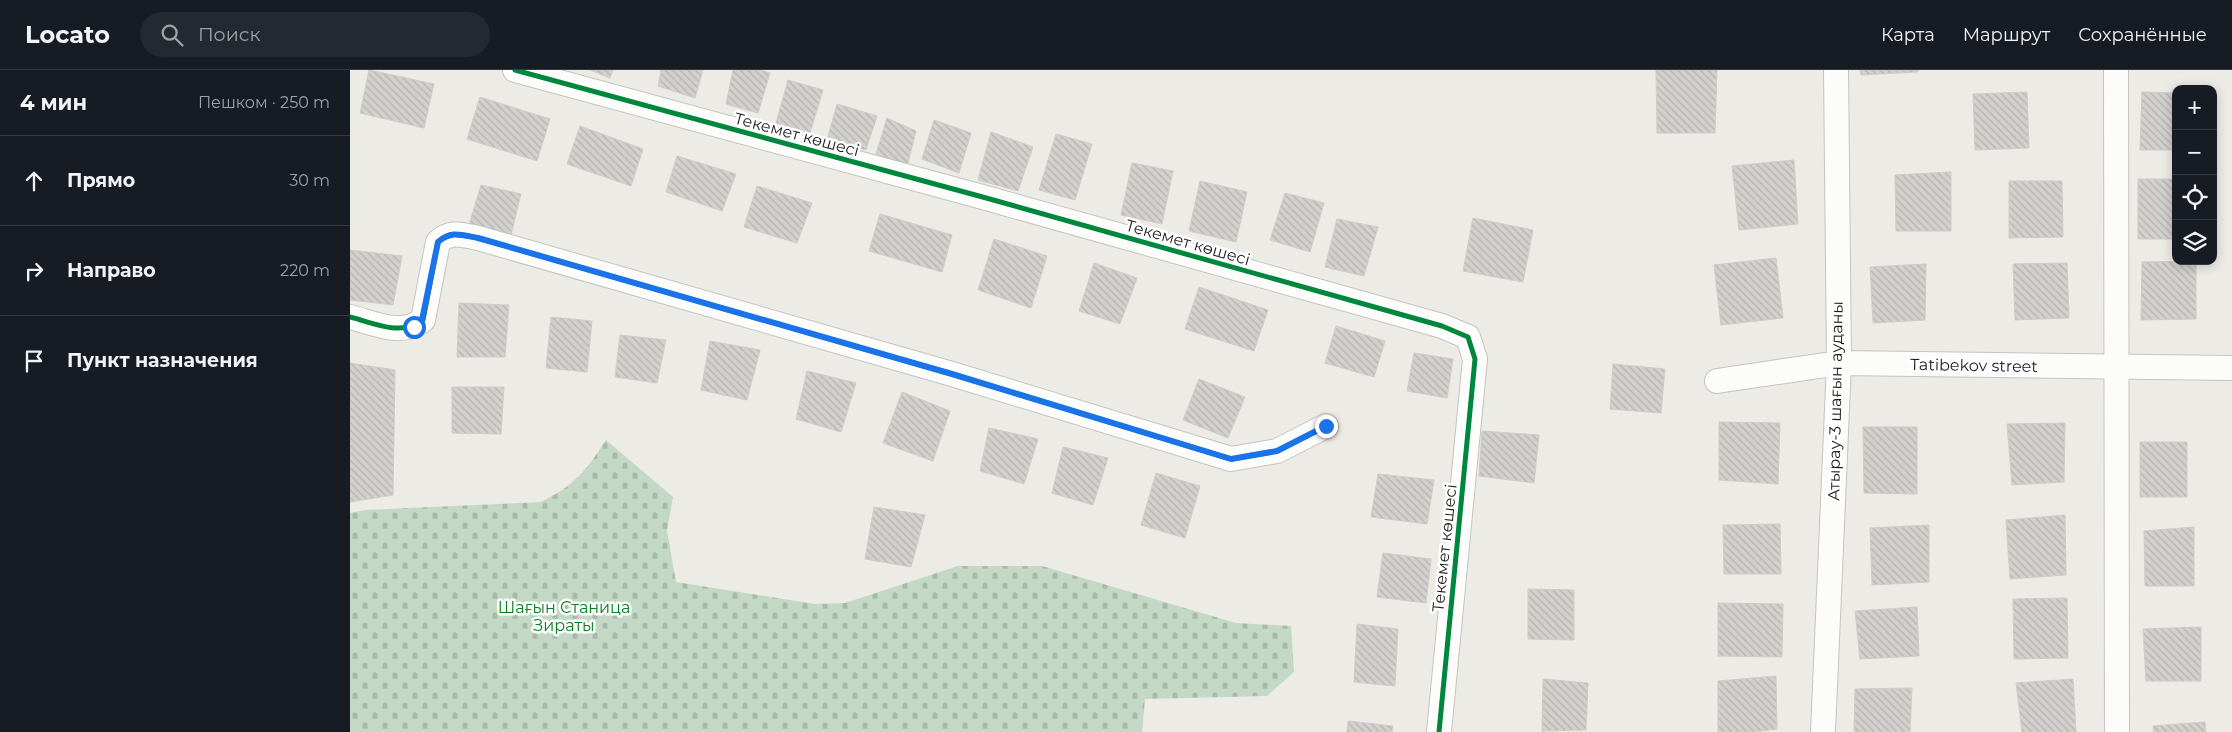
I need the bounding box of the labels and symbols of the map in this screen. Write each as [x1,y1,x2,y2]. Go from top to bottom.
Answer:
street label: Текемет көшесі [732,109,861,160]
street label: Текемет көшесі [1123,216,1252,269]
street label: Атырау-3 шағын ауданы [1824,301,1847,501]
route start [403,316,426,339]
street label: Tatibekov street [1910,355,2039,376]
route end [1315,415,1338,438]
street label: Текемет көшесі [1428,483,1461,613]
park label: Шағын Станица Зираты [498,598,630,635]

